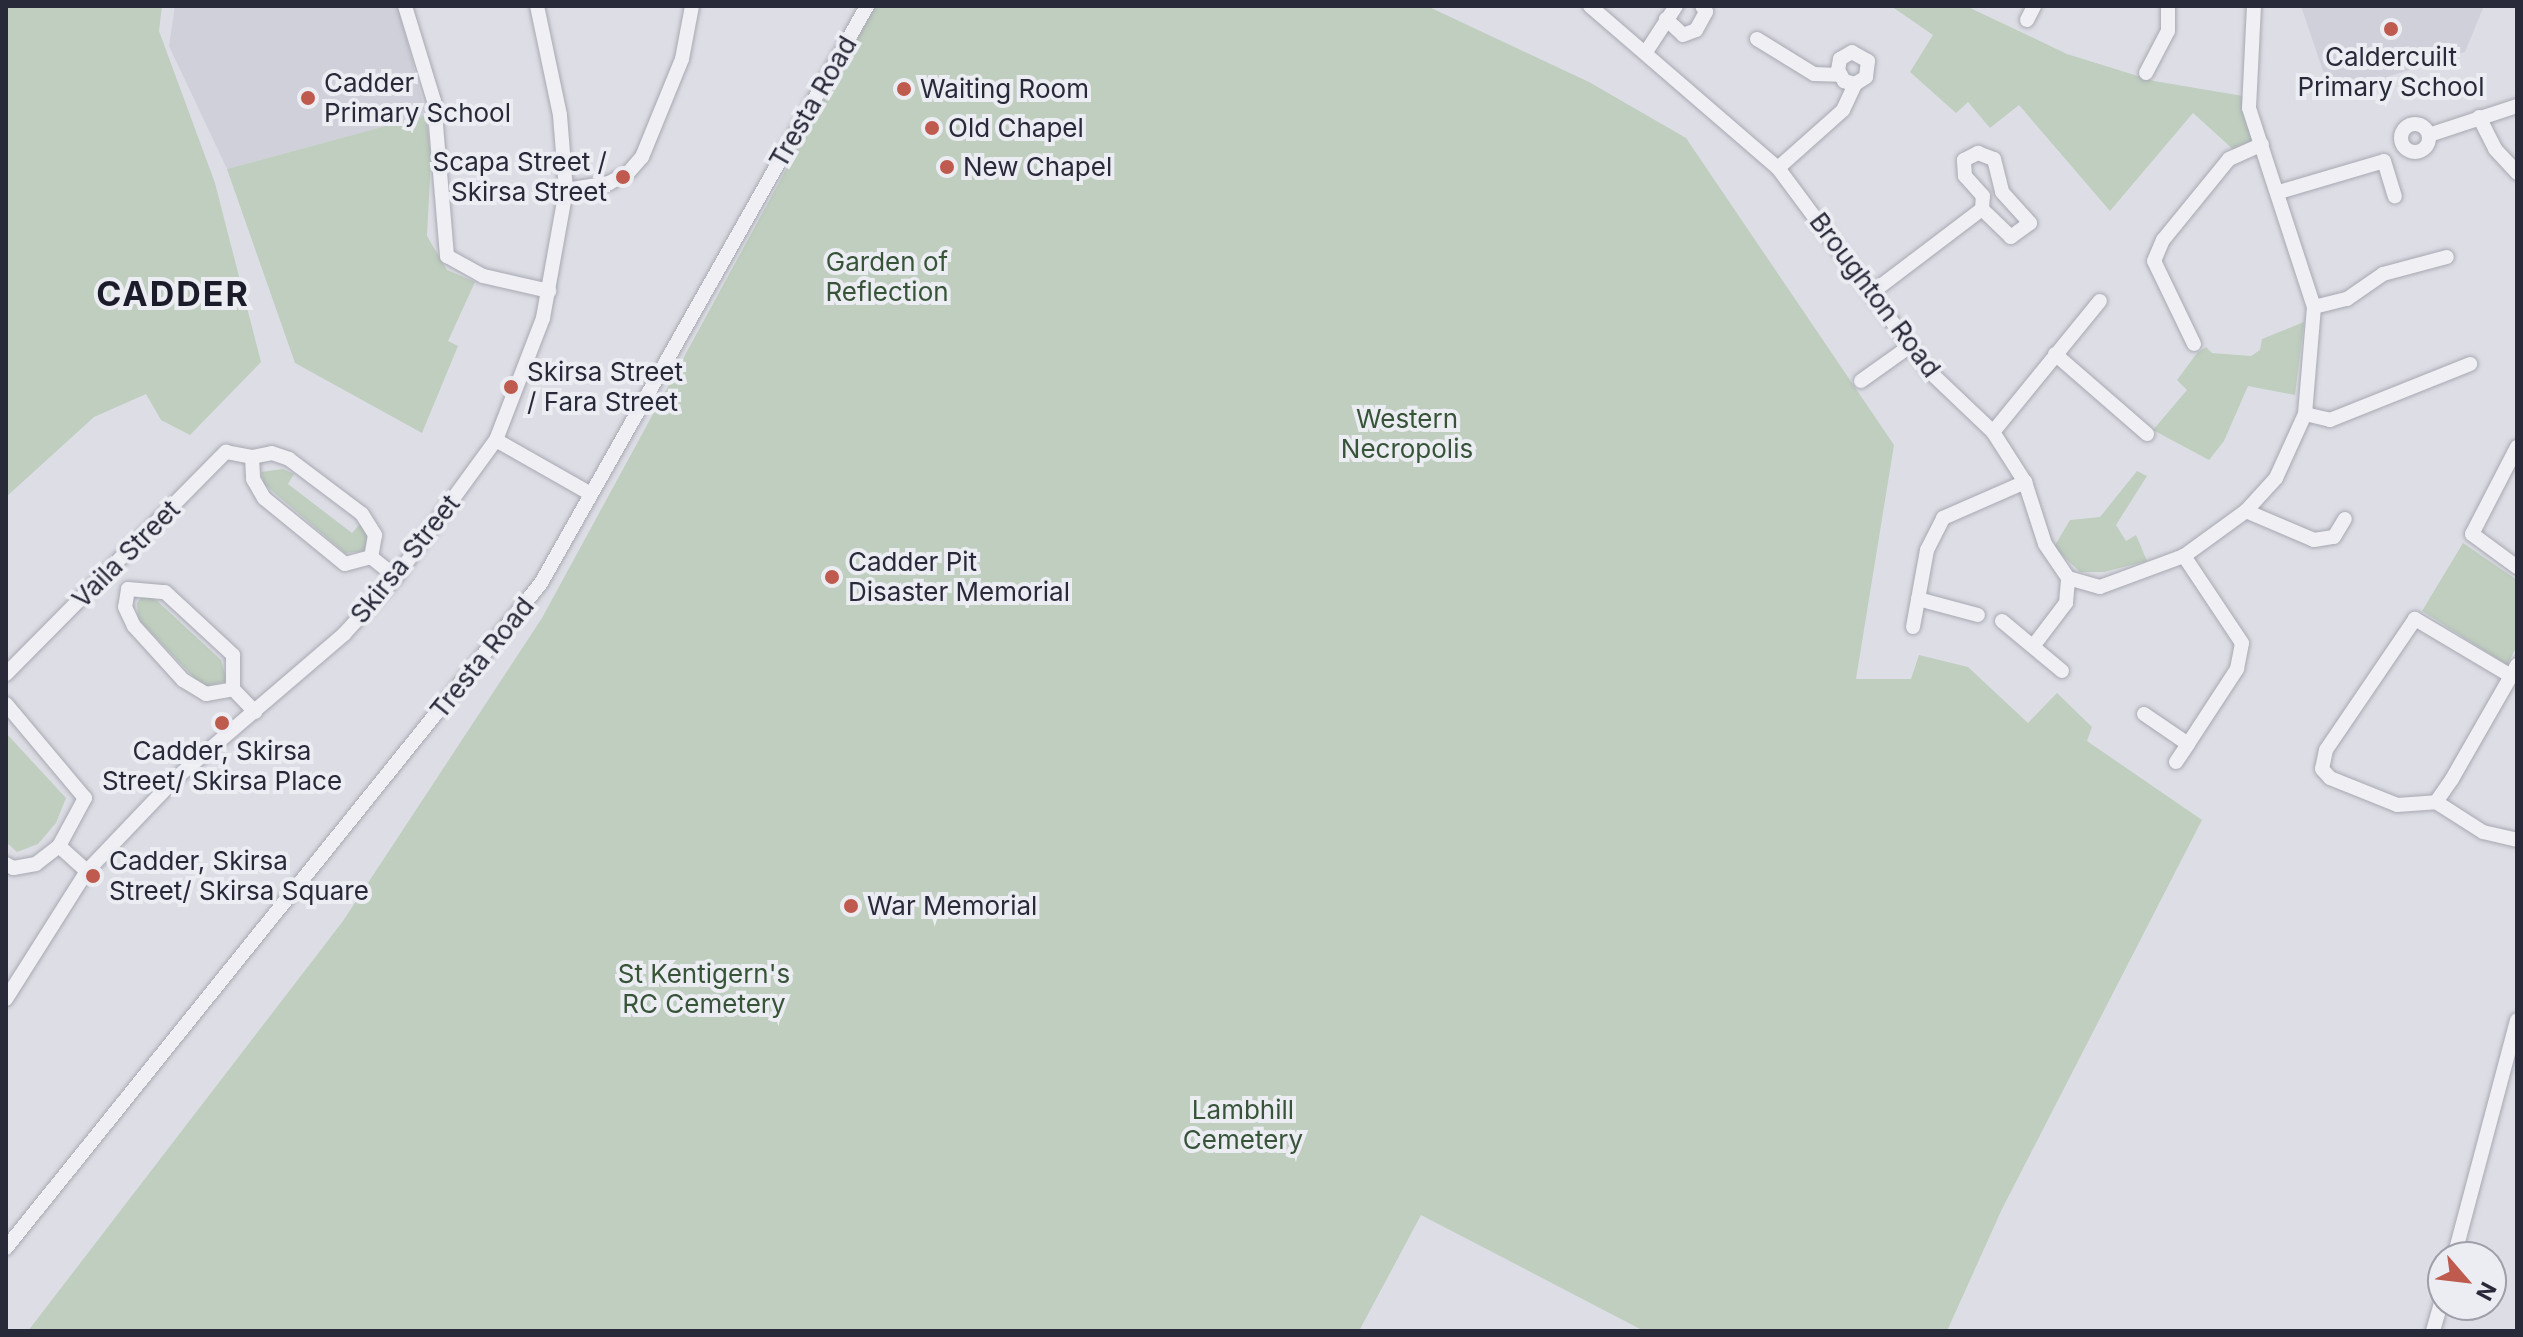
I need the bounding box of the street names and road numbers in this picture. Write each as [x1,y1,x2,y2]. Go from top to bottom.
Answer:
street label: Tresta Road [763,31,863,173]
street label: Broughton Road [1803,207,1947,383]
street label: Skirsa Street [344,489,466,629]
street label: Vaila Street [66,494,186,614]
street label: Tresta Road [424,591,540,725]

